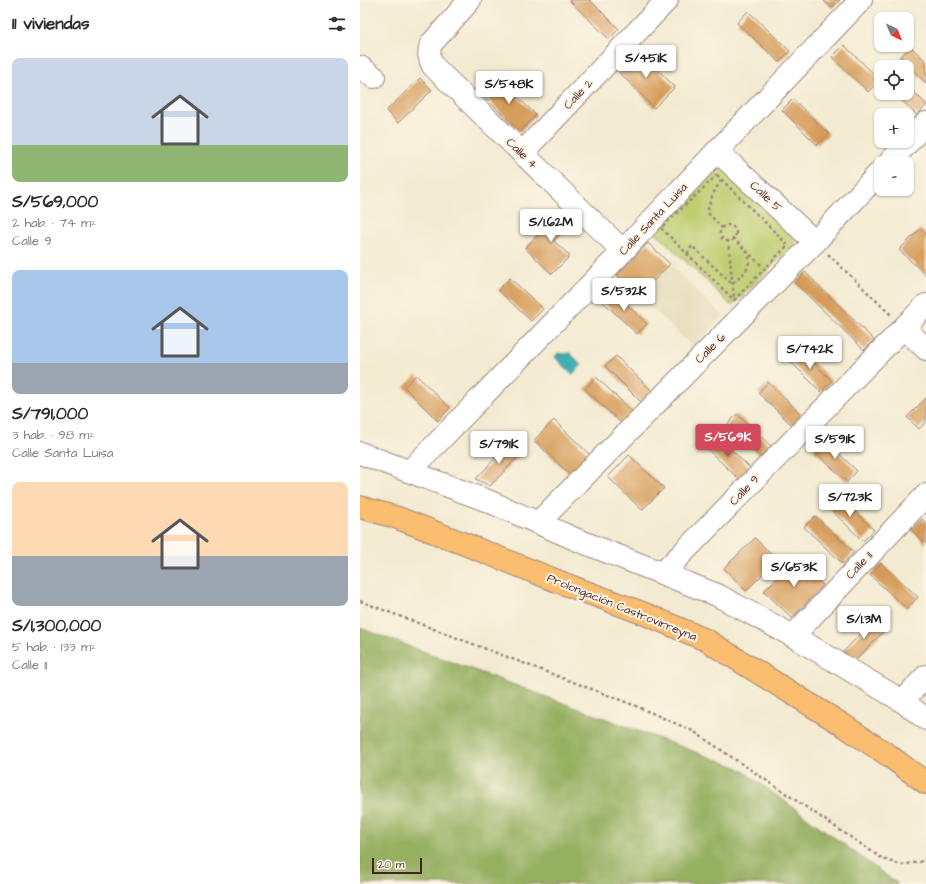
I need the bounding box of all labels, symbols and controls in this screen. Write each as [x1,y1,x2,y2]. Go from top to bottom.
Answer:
text: 11 viviendas [12,12,90,36]
north arrow [874,12,914,52]
map controls [874,12,914,196]
icon: filters [326,13,348,35]
pin: S/451K [613,45,679,79]
text: S/451K [625,49,667,67]
button: locate [874,60,914,100]
pin: S/548K [476,71,542,105]
text: S/548K [485,75,533,93]
street label: Calle 2 [560,75,597,114]
icon: home [144,84,216,156]
button: + [874,108,914,148]
street label: Calle 4 [502,134,541,173]
button: − [874,156,914,196]
street label: Calle 5 [746,177,786,216]
street label: Calle Santa Luisa [615,179,692,259]
text: S/569,000 [12,190,98,214]
pin: S/1.62M [514,209,588,243]
text: S/1.62M [529,213,573,231]
text: 2 hab. · 74 m² [12,214,96,232]
text: Calle 9 [12,232,52,250]
pin: S/532K [591,278,657,312]
text: S/532K [601,282,647,300]
icon: home [144,296,216,368]
street label: Calle 6 [691,329,730,368]
pin: S/742K [777,336,843,370]
text: S/742K [787,340,833,358]
text: S/791,000 [12,402,88,426]
pin: S/569K [695,424,761,458]
text: 3 hab. · 98 m² [12,426,94,444]
pin: S/591K [802,426,868,460]
text: S/569K [705,428,751,446]
text: S/591K [815,430,855,448]
pin: S/791K [466,431,532,465]
text: S/791K [479,435,519,453]
text: Calle Santa Luisa [12,444,113,462]
street label: Calle 9 [726,471,763,509]
pin: S/723K [817,484,883,518]
text: S/723K [828,488,872,506]
icon: home [144,508,216,580]
street label: Calle 11 [842,547,877,583]
pin: S/653K [761,554,827,588]
text: S/653K [771,558,817,576]
street label: Prolongación Castrovirreyna [544,570,699,646]
pin: S/1.3M [831,606,897,640]
text: S/1.3M [846,610,882,628]
text: S/1,300,000 [12,614,101,638]
text: 5 hab. · 133 m² [12,638,96,656]
text: Calle 11 [12,656,47,674]
scale bar [372,856,422,875]
text: 20 m [378,857,404,872]

